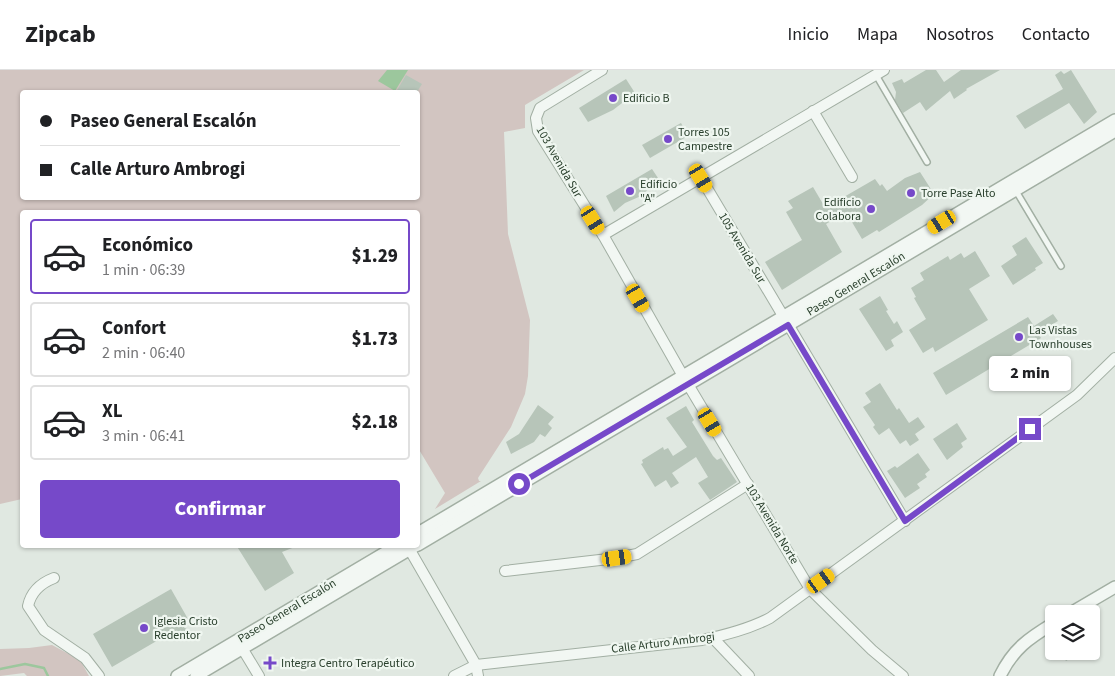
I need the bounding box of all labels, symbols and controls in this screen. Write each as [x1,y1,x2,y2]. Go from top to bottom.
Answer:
text: Zipcab [25,17,96,52]
text: Inicio [788,22,829,47]
text: Mapa [857,22,898,47]
text: Nosotros [926,22,994,47]
text: Contacto [1022,22,1090,47]
place label: Edificio B [623,90,670,107]
marker: Edificio B [607,92,619,104]
text: Paseo General Escalón [70,108,257,135]
street label: 103 Avenida Sur [532,123,587,202]
place label: Torres 105 Campestre [678,124,732,155]
marker: Torres 105 Campestre [662,133,674,145]
text: Calle Arturo Ambrogi [70,156,245,183]
car [686,161,715,195]
place label: Edificio "A" [640,176,677,207]
marker: Edificio "A" [624,185,636,197]
place label: Torre Pase Alto [921,185,995,202]
marker: Torre Pase Alto [905,187,917,199]
place label: Edificio Colabora [815,194,861,225]
car [578,203,607,237]
marker: Edificio Colabora [865,203,877,215]
car [925,208,958,236]
street label: 105 Avenida Sur [714,209,770,287]
text: Económico [102,232,193,259]
icon: car [42,234,87,279]
text: $1.29 [352,243,398,270]
street label: Paseo General Escalón [803,248,909,320]
text: 1 min · 06:39 [102,259,185,281]
car [624,281,651,315]
text: Confort [102,315,166,342]
icon: car [42,317,87,362]
place label: Las Vistas Townhouses [1029,322,1092,353]
text: $1.73 [352,326,398,353]
marker: Las Vistas Townhouses [1013,331,1025,343]
text: 2 min · 06:40 [102,342,185,364]
callout: 2 min [989,356,1071,392]
text: 2 min [1010,362,1050,384]
text: XL [102,398,123,425]
icon: car [42,400,87,445]
car [695,405,724,439]
text: $2.18 [352,409,398,436]
route end [1019,418,1041,440]
text: 3 min · 06:41 [102,425,185,447]
route start [508,473,530,495]
button: Confirmar [40,480,400,538]
street label: 103 Avenida Norte [741,481,803,567]
car [601,548,632,568]
car [804,566,837,596]
street label: Paseo General Escalón [234,575,340,647]
map controls [1045,605,1100,660]
button: layers [1045,605,1100,660]
place label: Iglesia Cristo Redentor [154,613,218,644]
marker: Iglesia Cristo Redentor [138,622,150,634]
street label: Calle Arturo Ambrogi [610,628,716,658]
place label: Integra Centro Terapéutico [281,655,415,672]
marker: Integra Centro Terapéutico [263,656,277,670]

